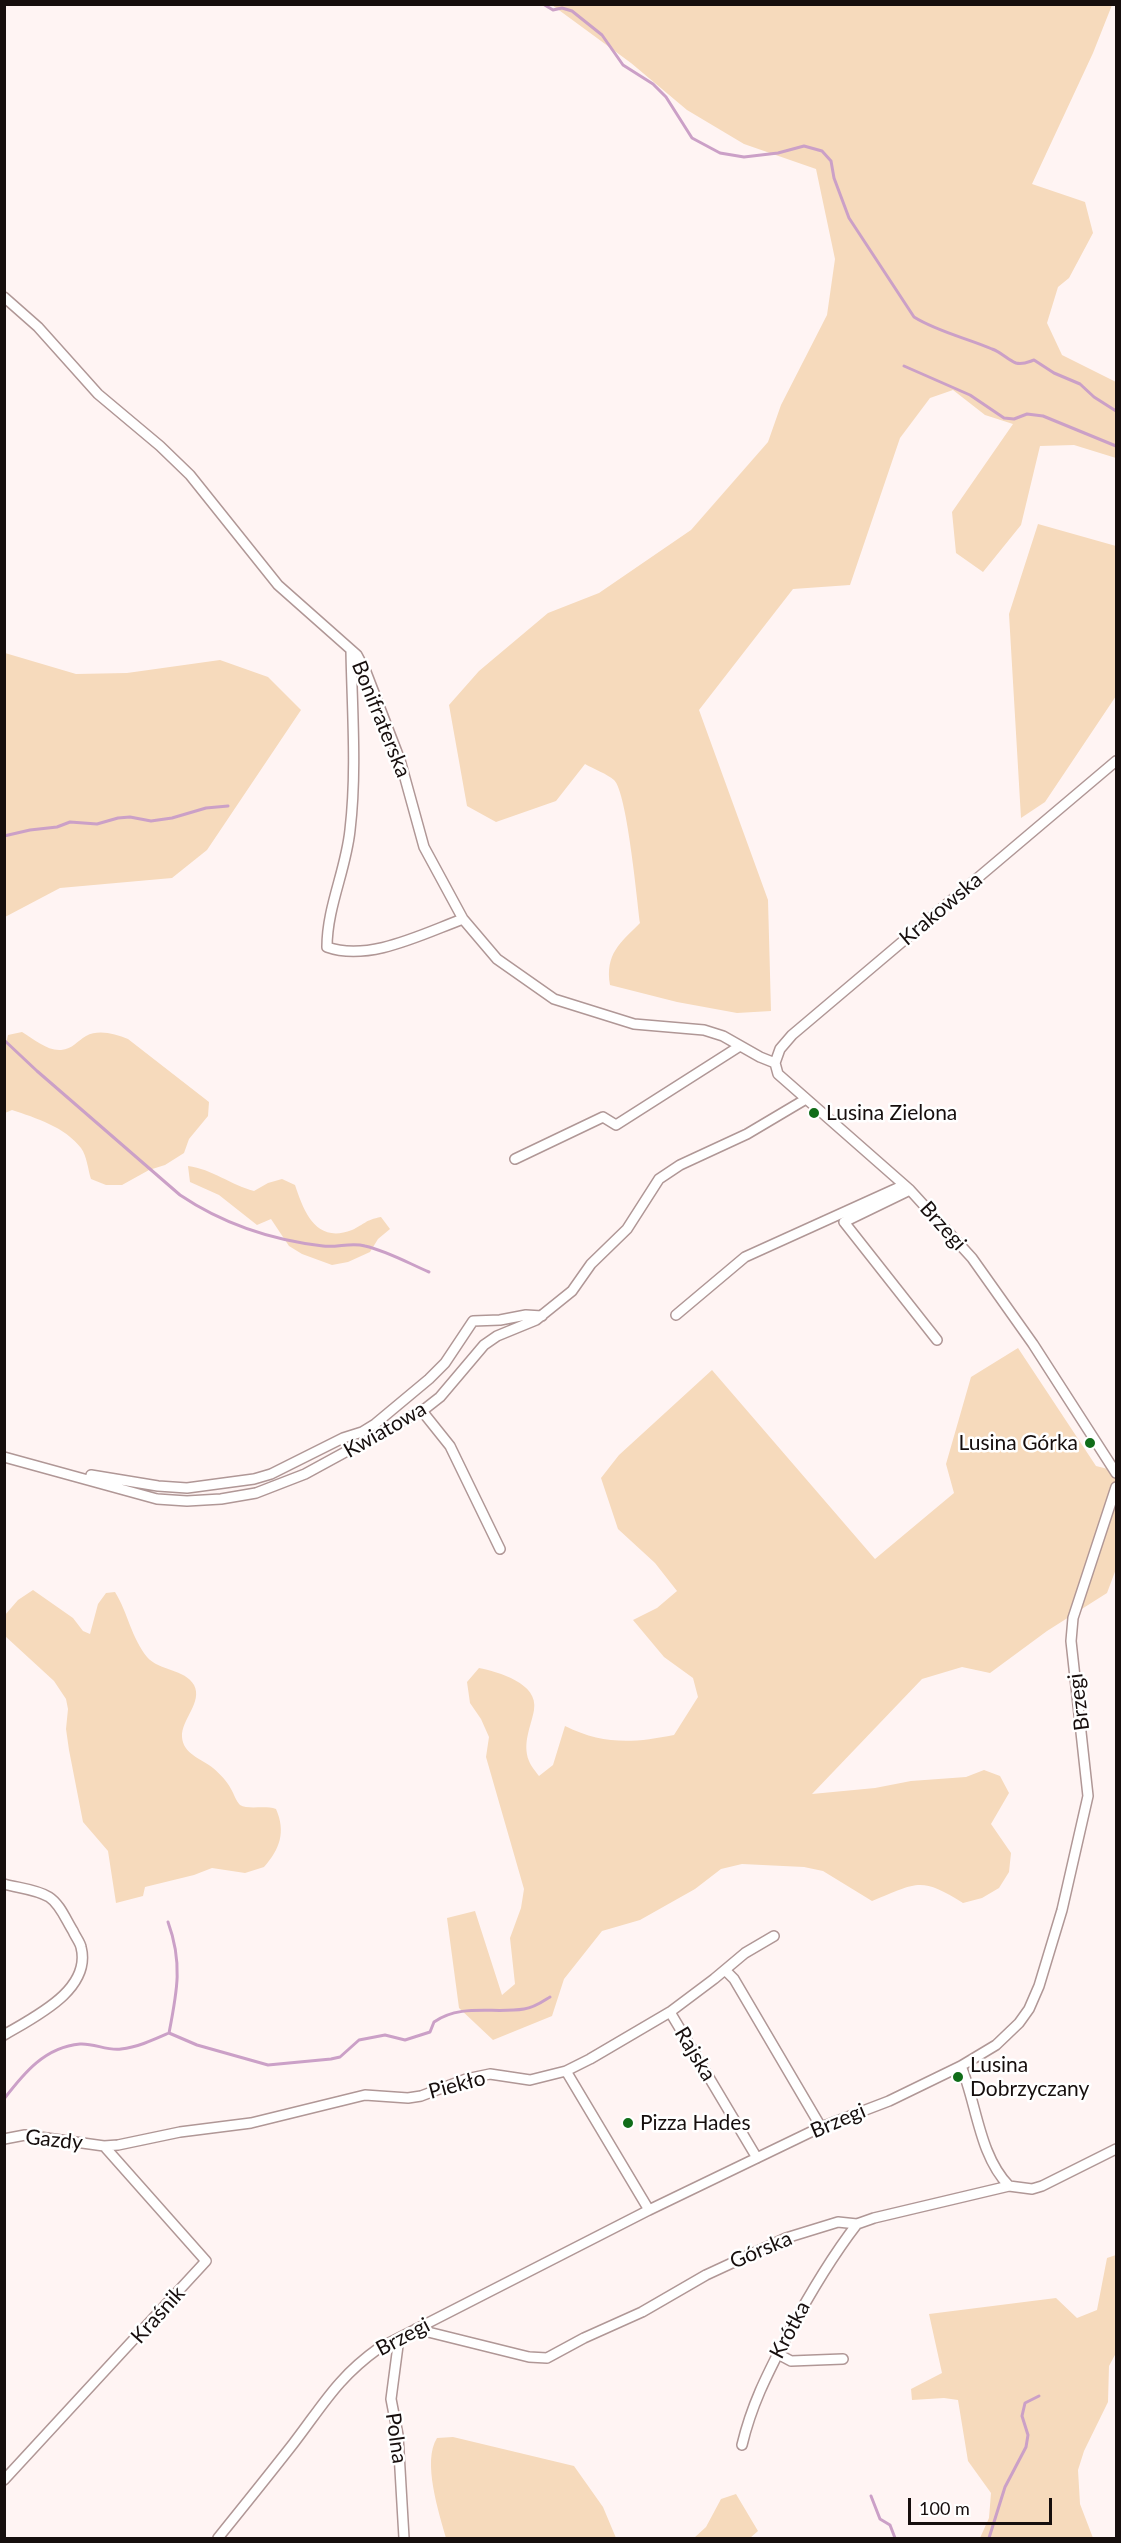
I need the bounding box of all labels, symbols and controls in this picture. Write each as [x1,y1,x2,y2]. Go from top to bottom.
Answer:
street label: Bonifraterska [346,657,416,781]
street label: Krakowska [895,867,987,951]
place label: Lusina Zielona [826,1100,957,1126]
marker: Lusina Zielona [807,1106,821,1120]
street label: Brzegi [914,1196,972,1256]
street label: Kwiatowa [339,1396,431,1464]
place label: Lusina Górka [959,1430,1078,1456]
marker: Lusina Górka [1083,1436,1097,1450]
street label: Brzegi [1063,1672,1095,1732]
street label: Rajska [669,2022,721,2086]
place label: Lusina Dobrzyczany [970,2052,1089,2102]
street label: Piekło [426,2065,488,2105]
marker: Lusina Dobrzyczany [951,2070,965,2084]
street label: Brzegi [807,2098,869,2144]
place label: Pizza Hades [640,2110,750,2136]
marker: Pizza Hades [621,2116,635,2130]
street label: Gazdy [24,2124,84,2156]
street label: Górska [726,2226,796,2274]
street label: Kraśnik [126,2281,190,2349]
street label: Krótka [764,2297,816,2363]
street label: Brzegi [372,2312,434,2362]
street label: Polna [380,2411,412,2465]
scale bar [911,2486,1055,2524]
text: 100 m [919,2497,970,2519]

